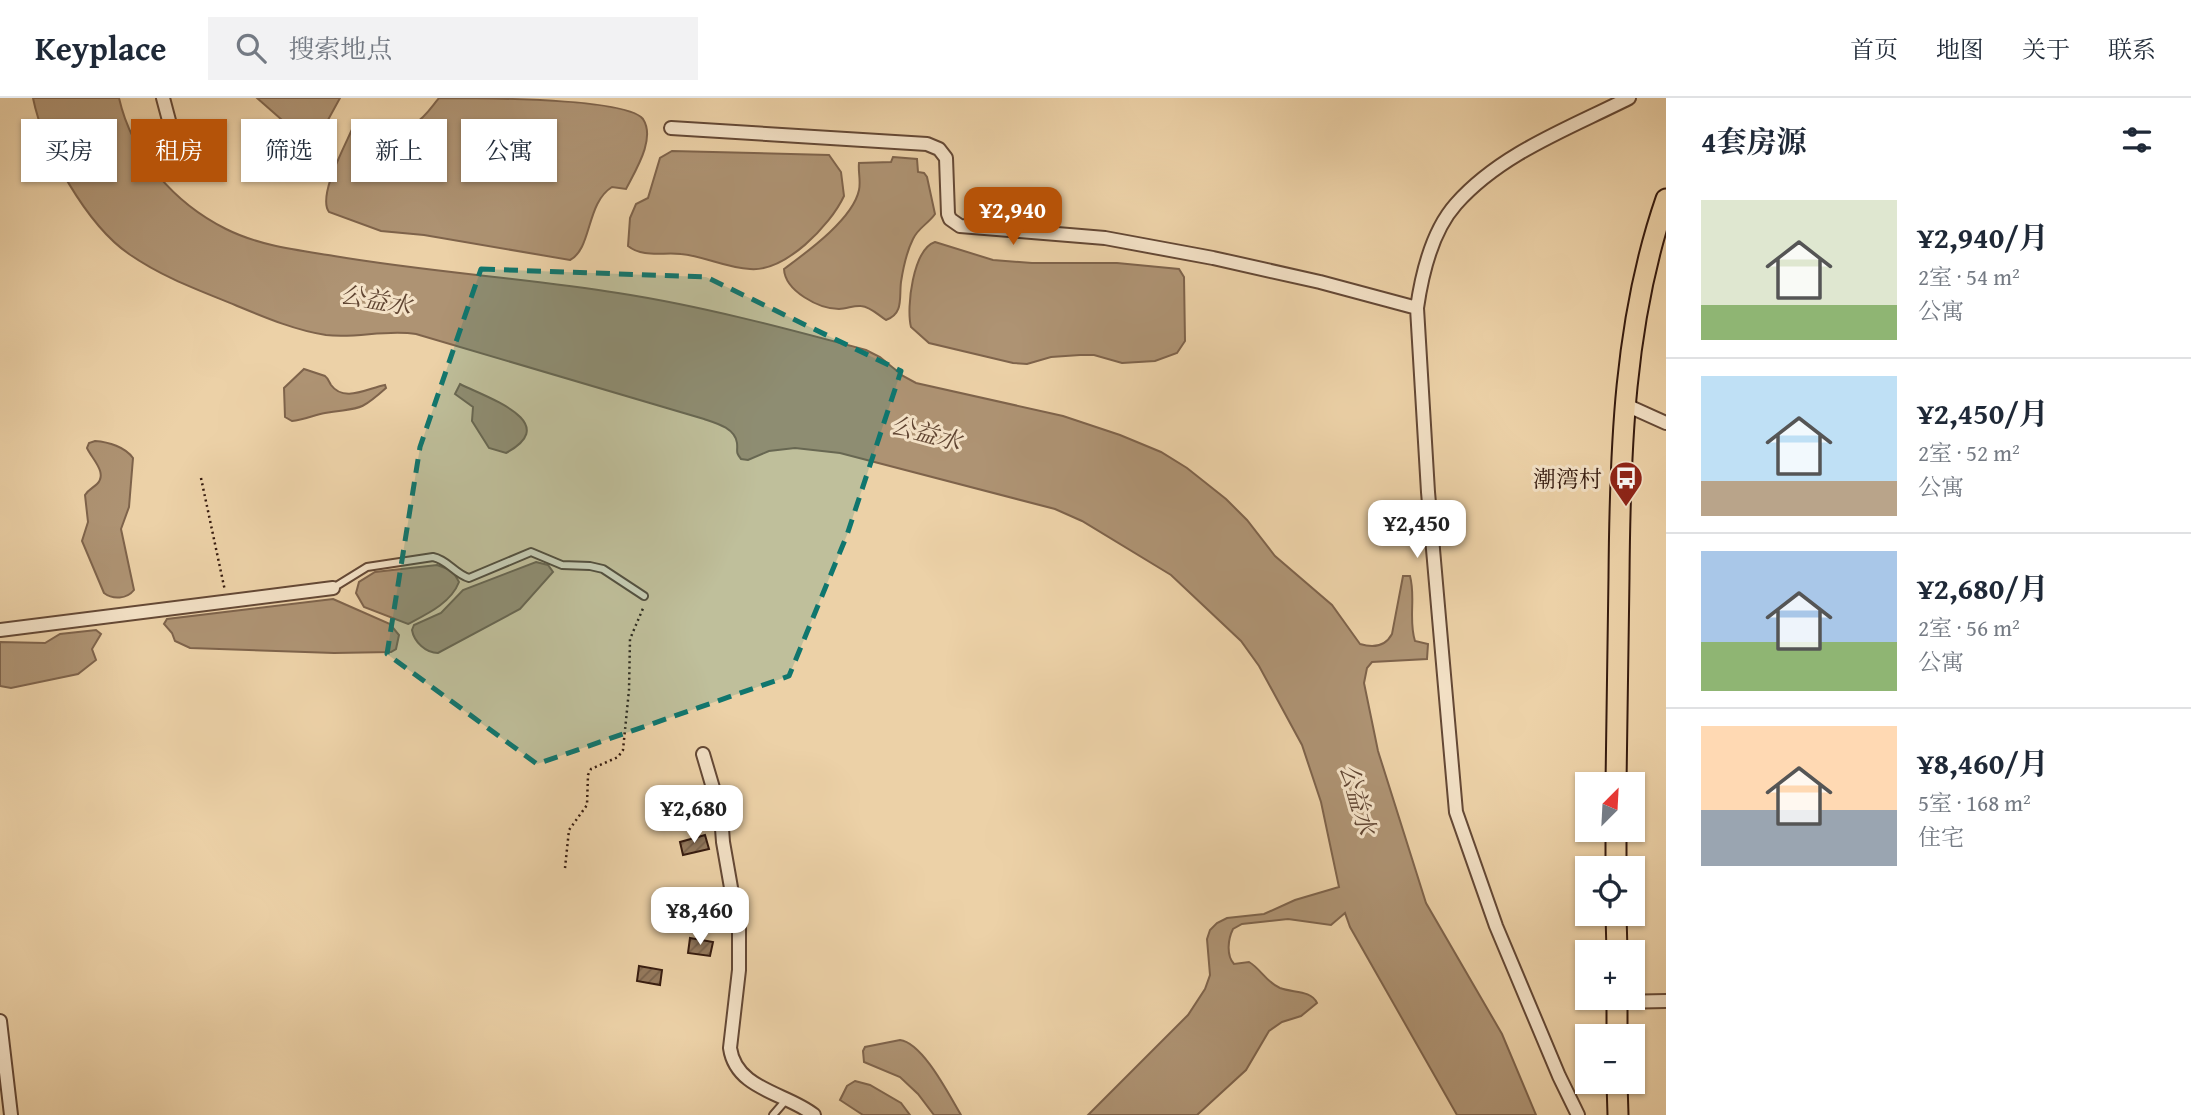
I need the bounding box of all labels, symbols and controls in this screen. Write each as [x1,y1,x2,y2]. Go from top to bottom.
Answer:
search box [208,17,698,80]
text: Keyplace [35,24,166,72]
icon: search [232,29,270,67]
text: 搜索地点 [288,29,392,68]
text: 首页 [1850,32,1898,67]
text: 地图 [1936,32,1984,67]
text: 关于 [2022,32,2070,67]
text: 联系 [2108,32,2156,67]
chip: 买房 [21,119,117,182]
chip: 租房 [131,119,227,182]
chip: 筛选 [241,119,337,182]
chip: 新上 [351,119,447,182]
chip: 公寓 [461,119,557,182]
text: 4套房源 [1701,119,1807,163]
icon: filters [2118,121,2156,159]
pin: ¥2,940 [956,188,1070,247]
text: ¥2,940 [980,193,1046,226]
text: ¥2,940/月 [1918,215,2049,259]
icon: home [1757,228,1841,312]
text: 2室 · 54 m² [1918,260,2020,293]
water label: 公益水 [338,277,416,324]
text: 公寓 [1918,294,1964,327]
text: ¥2,450/月 [1918,391,2049,435]
icon: home [1757,404,1841,488]
water label: 公益水 [887,407,967,460]
text: 2室 · 52 m² [1918,436,2020,469]
bus stop icon: 潮湾村 [1607,459,1645,508]
place label: 潮湾村 [1533,462,1602,495]
text: 公寓 [1918,470,1964,503]
pin: ¥2,450 [1360,500,1474,560]
text: ¥2,450 [1384,506,1450,539]
text: ¥2,680/月 [1918,566,2049,610]
icon: home [1757,579,1841,663]
text: 2室 · 56 m² [1918,611,2020,644]
text: 公寓 [1918,645,1964,678]
text: ¥8,460/月 [1918,741,2049,785]
icon: home [1757,754,1841,838]
water label: 公益水 [1331,760,1385,840]
north arrow [1575,772,1645,842]
map controls [1575,772,1645,1094]
pin: ¥2,680 [637,786,751,845]
text: 5室 · 168 m² [1918,786,2031,819]
text: ¥2,680 [661,791,727,824]
text: 住宅 [1918,820,1964,853]
button: locate [1575,856,1645,926]
pin: ¥8,460 [643,888,757,947]
text: ¥8,460 [667,893,733,926]
button: + [1575,940,1645,1010]
button: − [1575,1024,1645,1094]

